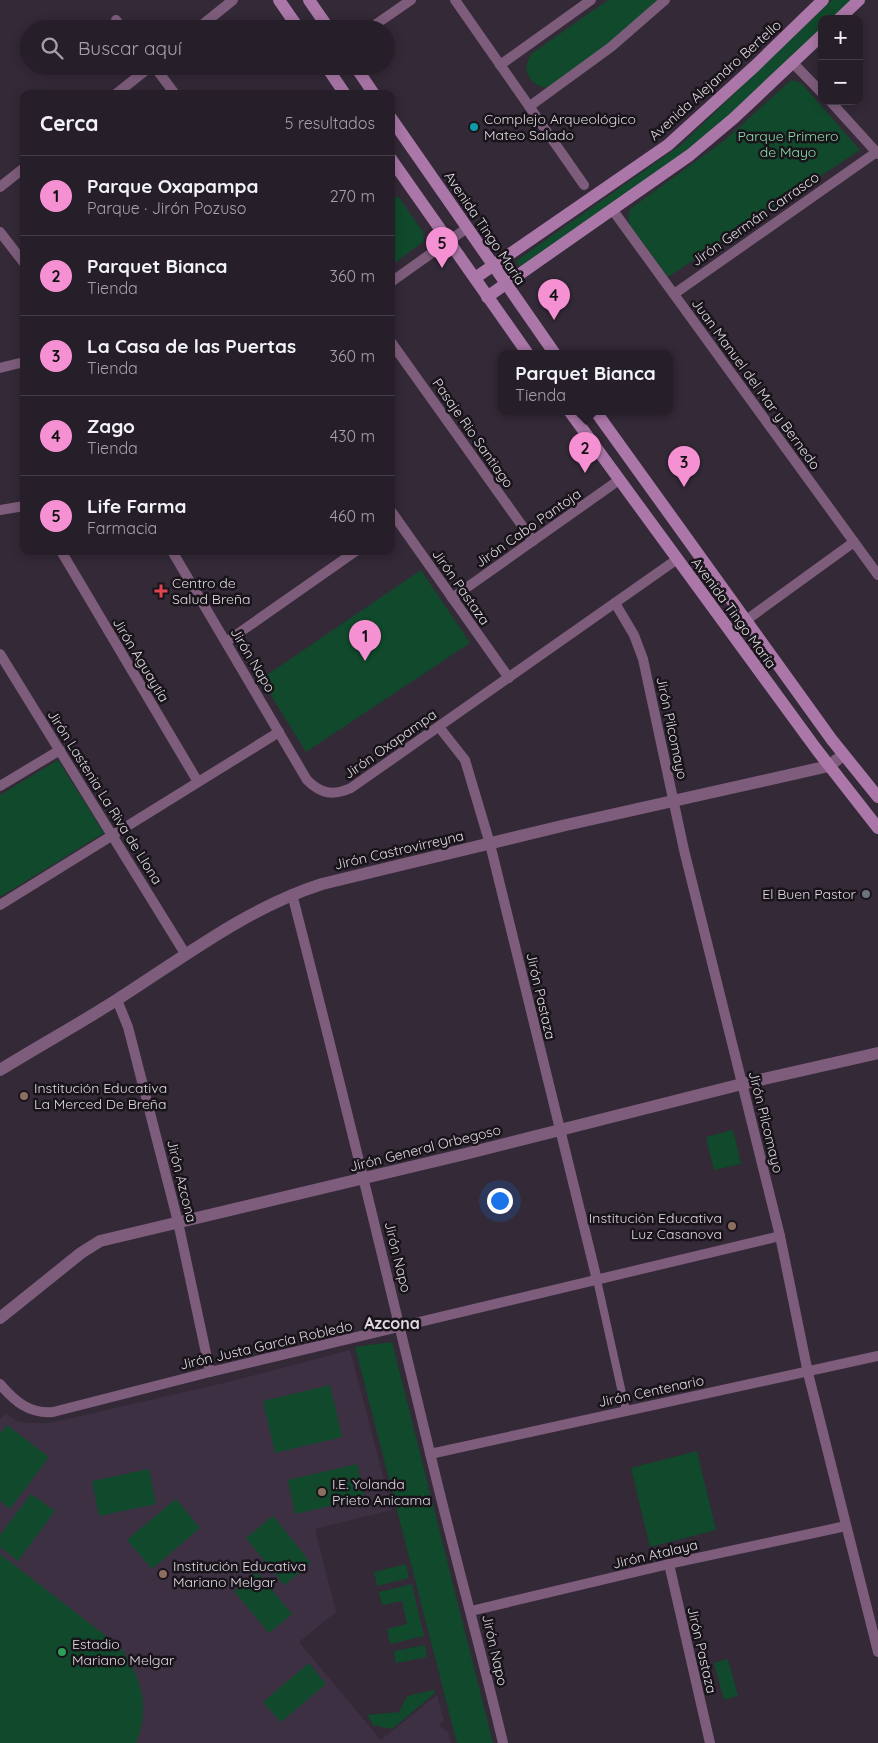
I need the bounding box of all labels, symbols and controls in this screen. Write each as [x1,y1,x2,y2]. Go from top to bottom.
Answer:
map controls [818,15,863,105]
button: + [818,15,863,60]
street label: Avenida Alejandro Bertello [645,16,785,144]
search box [20,20,395,75]
icon: search [38,34,66,62]
text: Buscar aquí [78,36,182,60]
button: − [818,60,863,105]
text: Cerca [40,110,98,136]
place label: Complejo Arqueológico Mateo Salado [484,110,636,144]
text: 5 resultados [285,113,375,133]
marker: Complejo Arqueológico Mateo Salado [468,121,480,133]
park label: Parque Primero de Mayo [738,127,838,161]
street label: Avenida Tingo María [440,168,530,288]
street label: Jirón Germán Carrasco [688,168,822,270]
text: Parque Oxapampa [87,174,258,198]
text: 1 [53,186,59,206]
text: 270 m [330,186,375,206]
text: Parque · Jirón Pozuso [87,198,247,218]
pin: 5 [426,227,458,268]
text: Parquet Bianca [87,254,228,278]
text: 2 [51,266,61,286]
text: 360 m [330,266,375,286]
text: Tienda [87,278,138,298]
pin: 4 [538,279,570,320]
street label: Juan Manuel del Mar y Bernedo [688,295,824,473]
text: La Casa de las Puertas [87,334,296,358]
text: 3 [52,346,60,366]
text: 360 m [330,346,375,366]
popup [498,350,673,415]
text: Tienda [87,358,138,378]
text: Parquet Bianca [515,361,656,385]
street label: Pasaje Rio Santiago [428,375,518,491]
text: Tienda [515,385,566,405]
text: Zago [87,414,135,438]
text: 4 [51,426,61,446]
text: 430 m [330,426,375,446]
pin: 2 [569,432,601,473]
text: Tienda [87,438,138,458]
pin: 3 [668,446,700,487]
street label: Jirón Cabo Pantoja [471,485,585,571]
text: Life Farma [87,494,186,518]
text: 5 [51,506,61,526]
text: 460 m [329,506,375,526]
text: Farmacia [87,518,157,538]
street label: Jirón Pastaza [428,546,494,628]
street label: Avenida Tingo María [688,554,780,672]
place label: Centro de Salud Breña [172,574,250,608]
marker: Centro de Salud Breña [154,584,168,598]
street label: Jirón Aguaytía [109,615,173,705]
pin: 1 [349,620,381,661]
street label: Jirón Napo [227,624,279,696]
street label: Jirón Pilcomayo [652,675,692,781]
street label: Jirón Oxapampa [340,705,440,783]
street label: Jirón Lastenia La Riva de Llona [44,706,166,888]
street label: Jirón Castrovirreyna [332,826,466,874]
place label: El Buen Pastor [762,885,857,903]
marker: El Buen Pastor [860,888,872,900]
street label: Jirón Pastaza [522,951,560,1041]
street label: Jirón Pilcomayo [745,1069,787,1175]
place label: Institución Educativa La Merced De Breña [34,1079,167,1113]
marker: Institución Educativa La Merced De Breña [18,1090,30,1102]
street label: Jirón General Orbegoso [347,1120,503,1176]
street label: Jirón Azcona [163,1138,201,1224]
your location [487,1188,513,1214]
place label: Institución Educativa Luz Casanova [589,1209,722,1243]
street label: Jirón Napo [381,1220,415,1294]
marker: Institución Educativa Luz Casanova [726,1220,738,1232]
district label: Azcona [364,1313,420,1333]
street label: Jirón Justa García Robledo [178,1316,354,1374]
street label: Jirón Centenario [596,1371,706,1411]
place label: I.E. Yolanda Prieto Anicama [332,1475,431,1509]
marker: I.E. Yolanda Prieto Anicama [316,1486,328,1498]
street label: Jirón Atalaya [611,1535,699,1573]
place label: Institución Educativa Mariano Melgar [173,1557,306,1591]
marker: Institución Educativa Mariano Melgar [157,1568,169,1580]
street label: Jirón Pastaza [683,1605,721,1695]
street label: Jirón Napo [478,1613,512,1687]
place label: Estadio Mariano Melgar [72,1635,175,1669]
marker: Estadio Mariano Melgar [56,1646,68,1658]

